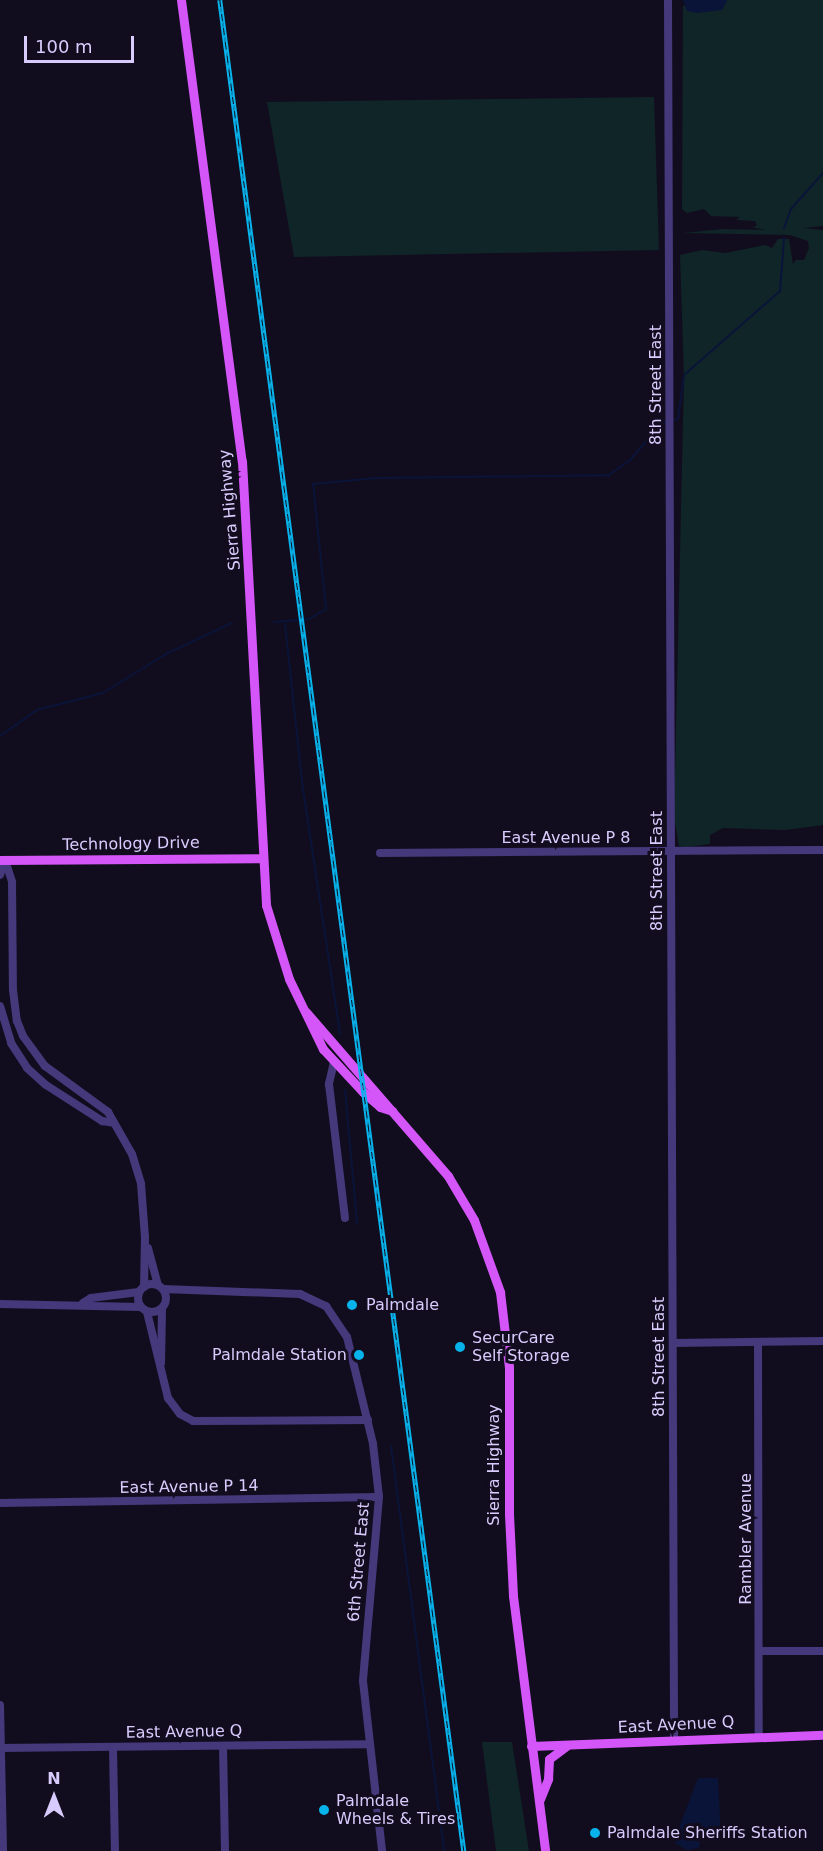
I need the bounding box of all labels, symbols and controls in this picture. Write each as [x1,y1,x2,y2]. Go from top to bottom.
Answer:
scale bar [27,24,136,62]
text: 100 m [35,36,93,57]
street label: 8th Street East [646,325,666,445]
street label: Sierra Highway [215,449,245,571]
street label: 8th Street East [647,811,667,931]
street label: East Avenue P 8 [501,828,631,848]
street label: Technology Drive [62,833,200,855]
place label: Palmdale [366,1295,439,1315]
marker: Palmdale [343,1296,361,1314]
street label: 8th Street East [649,1297,669,1417]
place label: SecurCare Self Storage [472,1328,570,1366]
marker: SecurCare Self Storage [453,1340,467,1354]
place label: Palmdale Station [212,1345,347,1365]
marker: Palmdale Station [352,1348,366,1362]
street label: Sierra Highway [484,1404,504,1526]
street label: Rambler Avenue [736,1473,756,1605]
street label: East Avenue P 14 [119,1476,259,1498]
street label: 6th Street East [344,1501,374,1623]
street label: East Avenue Q [617,1712,735,1738]
street label: East Avenue Q [125,1721,243,1743]
north arrow [24,1767,84,1827]
text: N [47,1769,61,1788]
place label: Palmdale Wheels & Tires [336,1791,455,1829]
marker: Palmdale Wheels & Tires [317,1803,331,1817]
place label: Palmdale Sheriffs Station [607,1823,808,1843]
marker: Palmdale Sheriffs Station [588,1826,602,1840]

